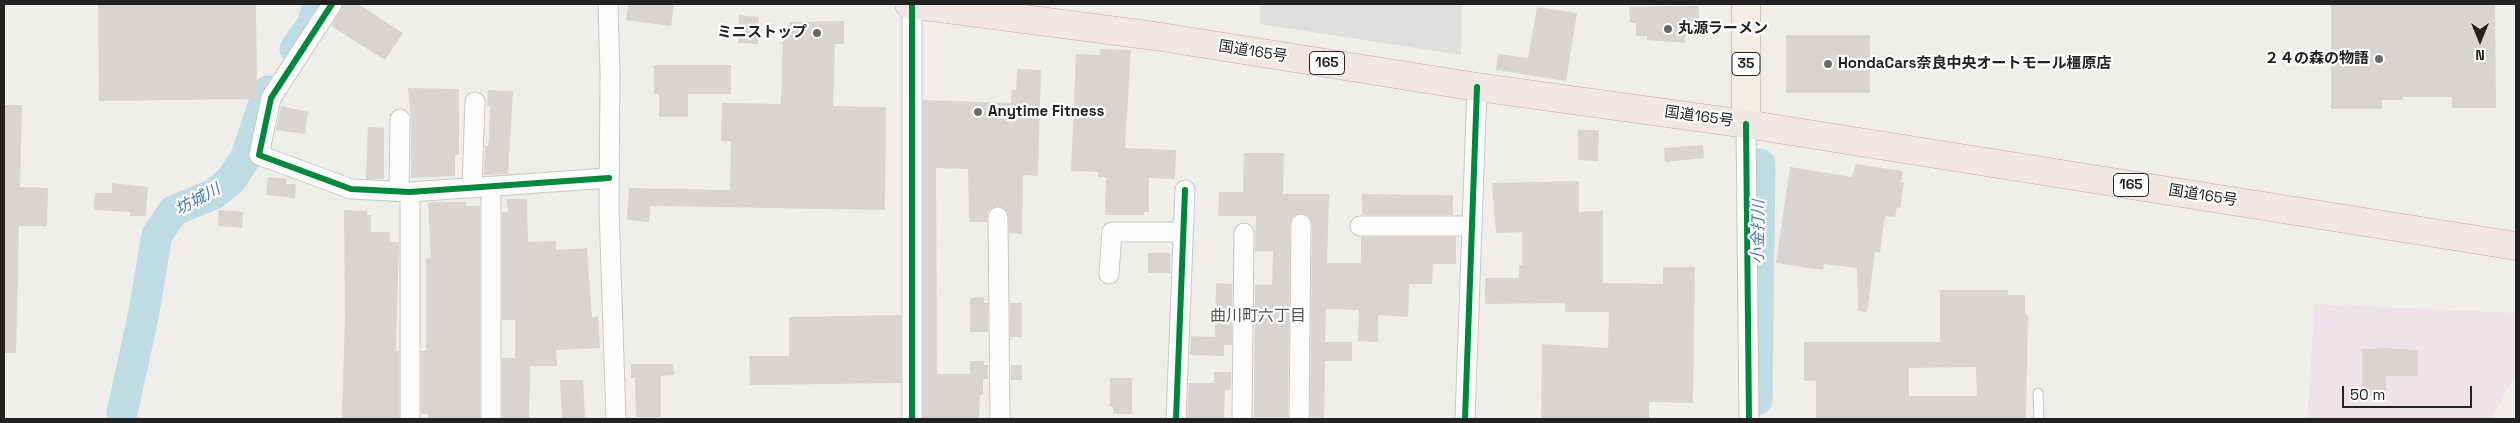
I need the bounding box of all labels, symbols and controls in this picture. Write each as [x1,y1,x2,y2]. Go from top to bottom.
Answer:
north arrow [2455,15,2505,65]
place label: 丸源ラーメン [1678,20,1768,38]
marker: 丸源ラーメン [1662,23,1674,35]
place label: ミニストップ [717,24,807,42]
marker: ミニストップ [811,27,823,39]
street label: 国道165号 [1217,38,1289,66]
text: N [2475,46,2485,64]
place label: ２４の森の物語 [2264,50,2369,68]
road number: 165 [1310,52,1344,74]
road number: 35 [1732,52,1760,76]
marker: ２４の森の物語 [2373,53,2385,65]
place label: HondaCars奈良中央オートモール橿原店 [1838,55,2111,73]
marker: HondaCars奈良中央オートモール橿原店 [1822,58,1834,70]
place label: Anytime Fitness [988,103,1104,121]
street label: 国道165号 [1663,103,1735,131]
marker: Anytime Fitness [972,106,984,118]
road number: 165 [2114,174,2148,196]
water label: 坊城川 [172,180,224,220]
street label: 国道165号 [2167,182,2239,210]
water label: 小金打川 [1749,200,1769,264]
district label: 曲川町六丁目 [1210,307,1306,327]
scale bar [2345,376,2475,408]
text: 50 m [2350,385,2385,404]

